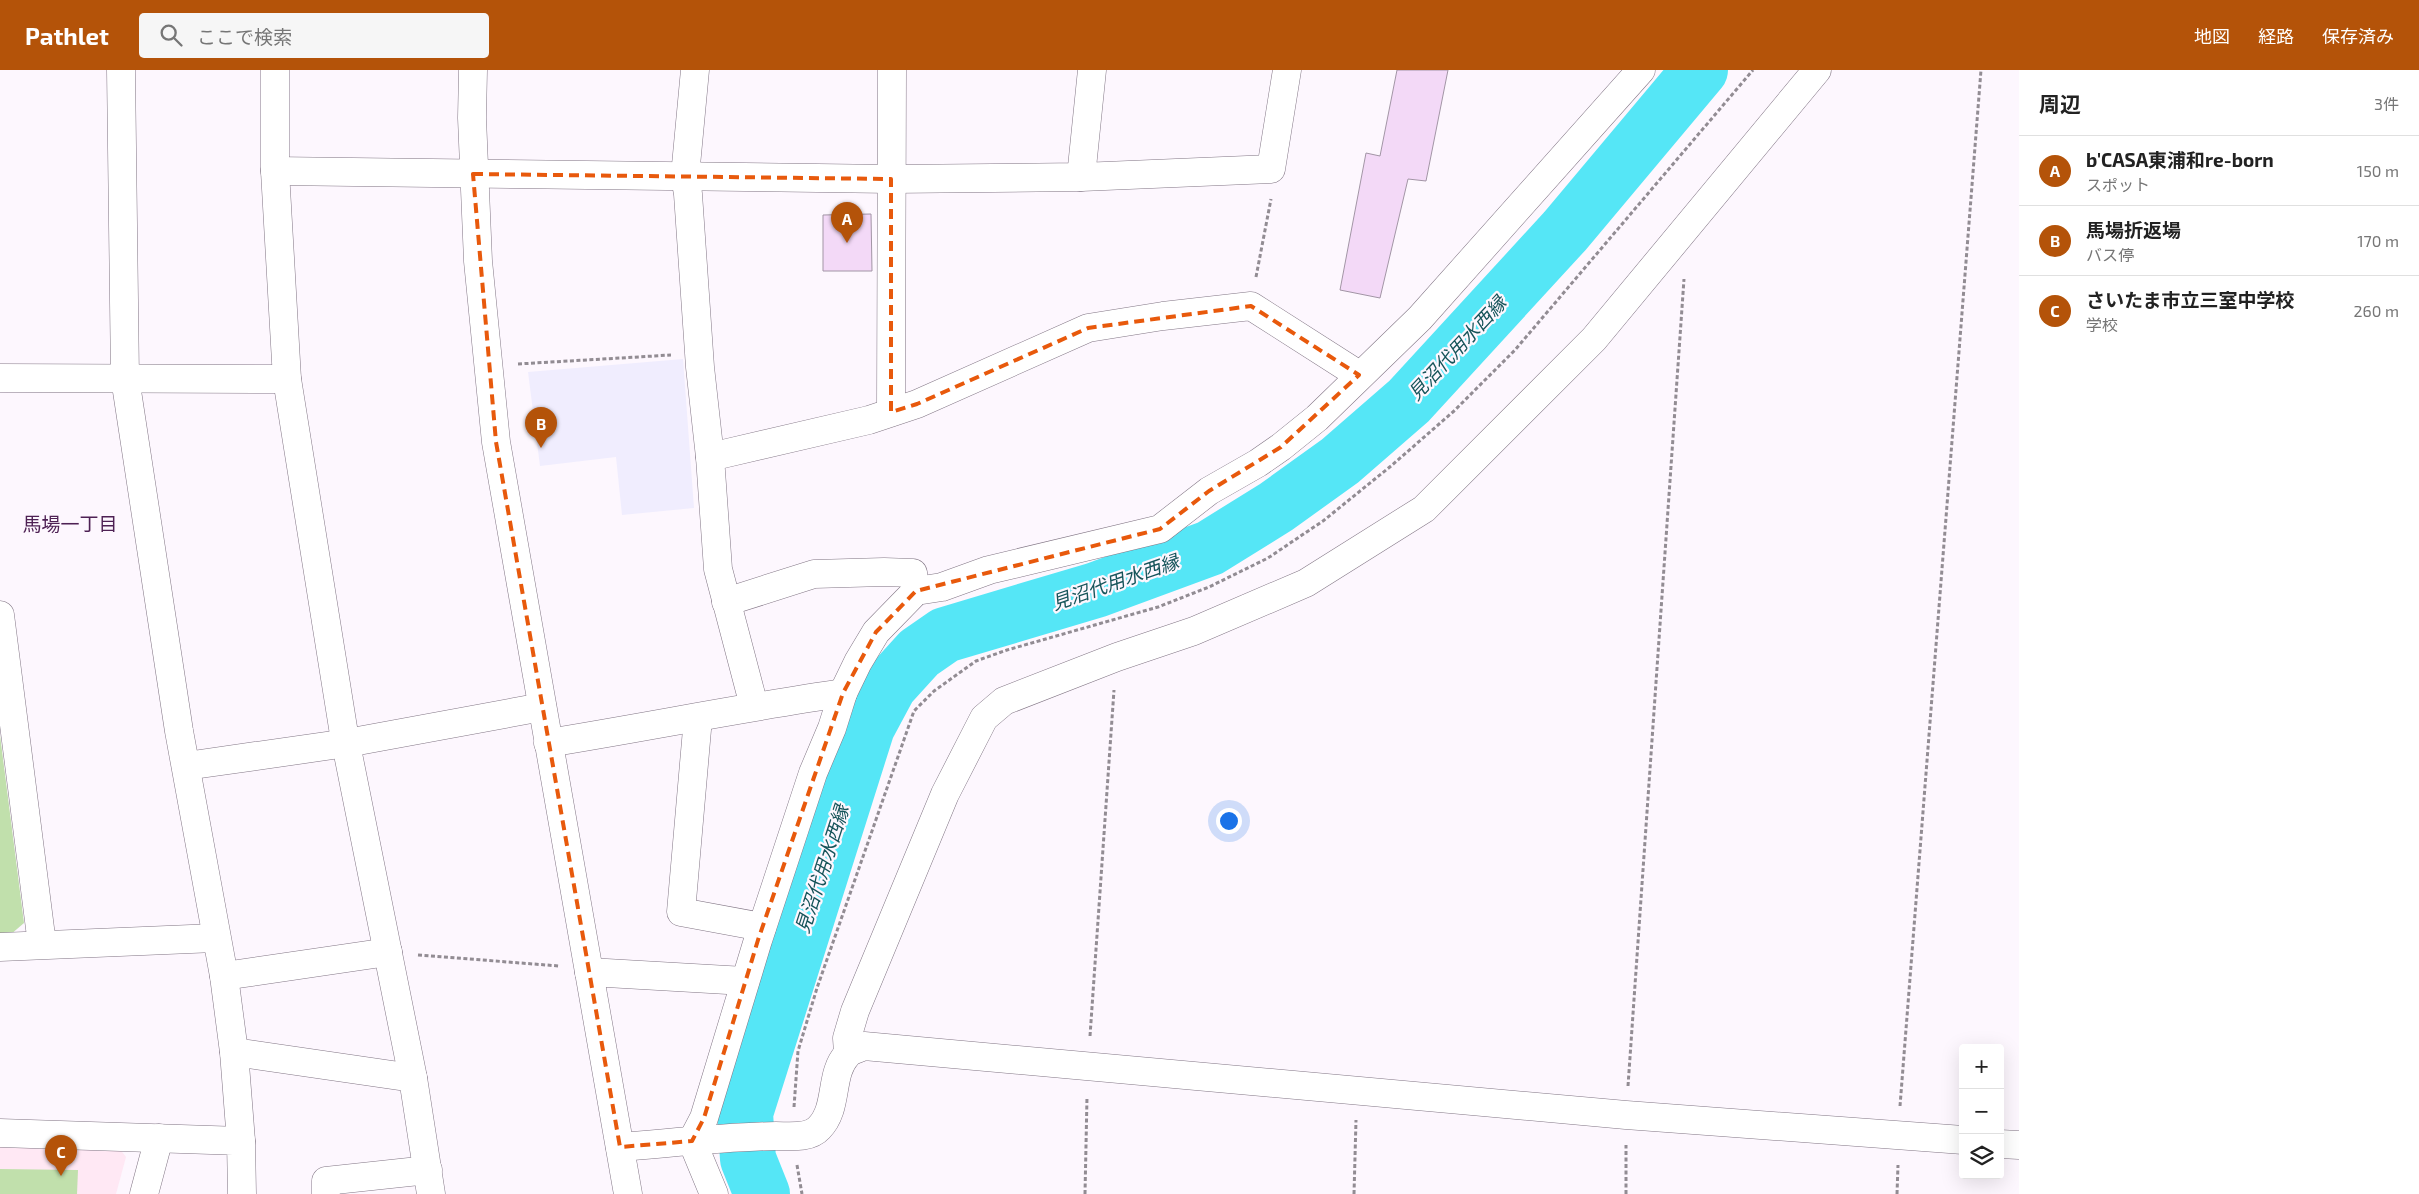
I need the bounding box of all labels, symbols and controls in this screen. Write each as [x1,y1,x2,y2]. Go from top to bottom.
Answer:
search box [139,13,489,58]
text: Pathlet [25,21,109,50]
icon: search [157,21,185,49]
text: ここで検索 [197,25,292,48]
text: 地図 [2194,25,2230,47]
text: 経路 [2258,25,2294,47]
text: 保存済み [2322,25,2394,47]
text: 周辺 [2039,91,2081,116]
text: 3件 [2374,94,2399,113]
text: b'CASA東浦和re-born [2086,148,2274,171]
text: A [2050,161,2060,180]
text: 150 m [2357,161,2399,180]
text: スポット [2086,175,2150,194]
pin: A [831,202,863,243]
text: 馬場折返場 [2086,218,2181,241]
text: B [2050,231,2060,250]
text: 170 m [2357,231,2399,250]
text: バス停 [2086,245,2134,264]
text: さいたま市立三室中学校 [2086,288,2294,311]
water label: 見沼代用水西縁 [1403,290,1512,404]
text: C [2050,301,2060,320]
text: 260 m [2354,301,2399,320]
text: 学校 [2086,315,2118,334]
pin: B [525,407,557,448]
district label: 馬場一丁目 [22,512,118,535]
water label: 見沼代用水西縁 [1048,548,1183,614]
water label: 見沼代用水西縁 [790,800,854,936]
your location [1216,808,1242,834]
map controls [1959,1044,2004,1179]
button: + [1959,1044,2004,1089]
button: − [1959,1089,2004,1134]
button: layers [1959,1134,2004,1179]
pin: C [45,1135,77,1176]

